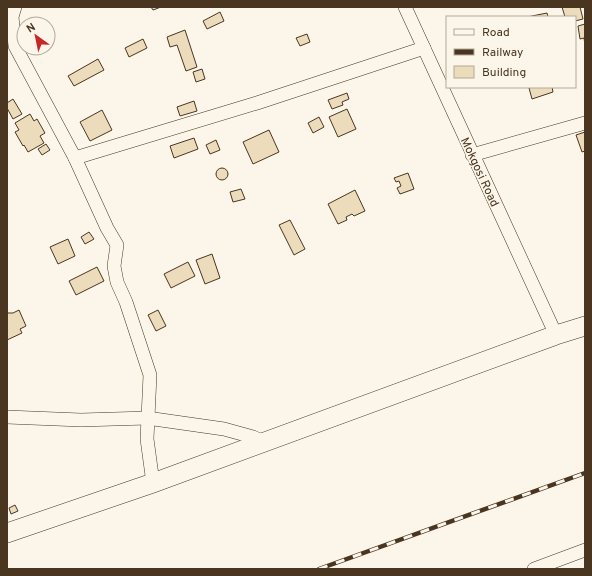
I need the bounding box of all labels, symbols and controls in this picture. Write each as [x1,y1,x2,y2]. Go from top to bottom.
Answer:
north arrow [16,16,56,56]
legend [446,16,576,88]
text: N [24,20,38,36]
text: Road [482,25,510,41]
text: Railway [482,45,523,61]
text: Building [482,65,526,81]
street label: Mokgosi Road [456,135,502,210]

